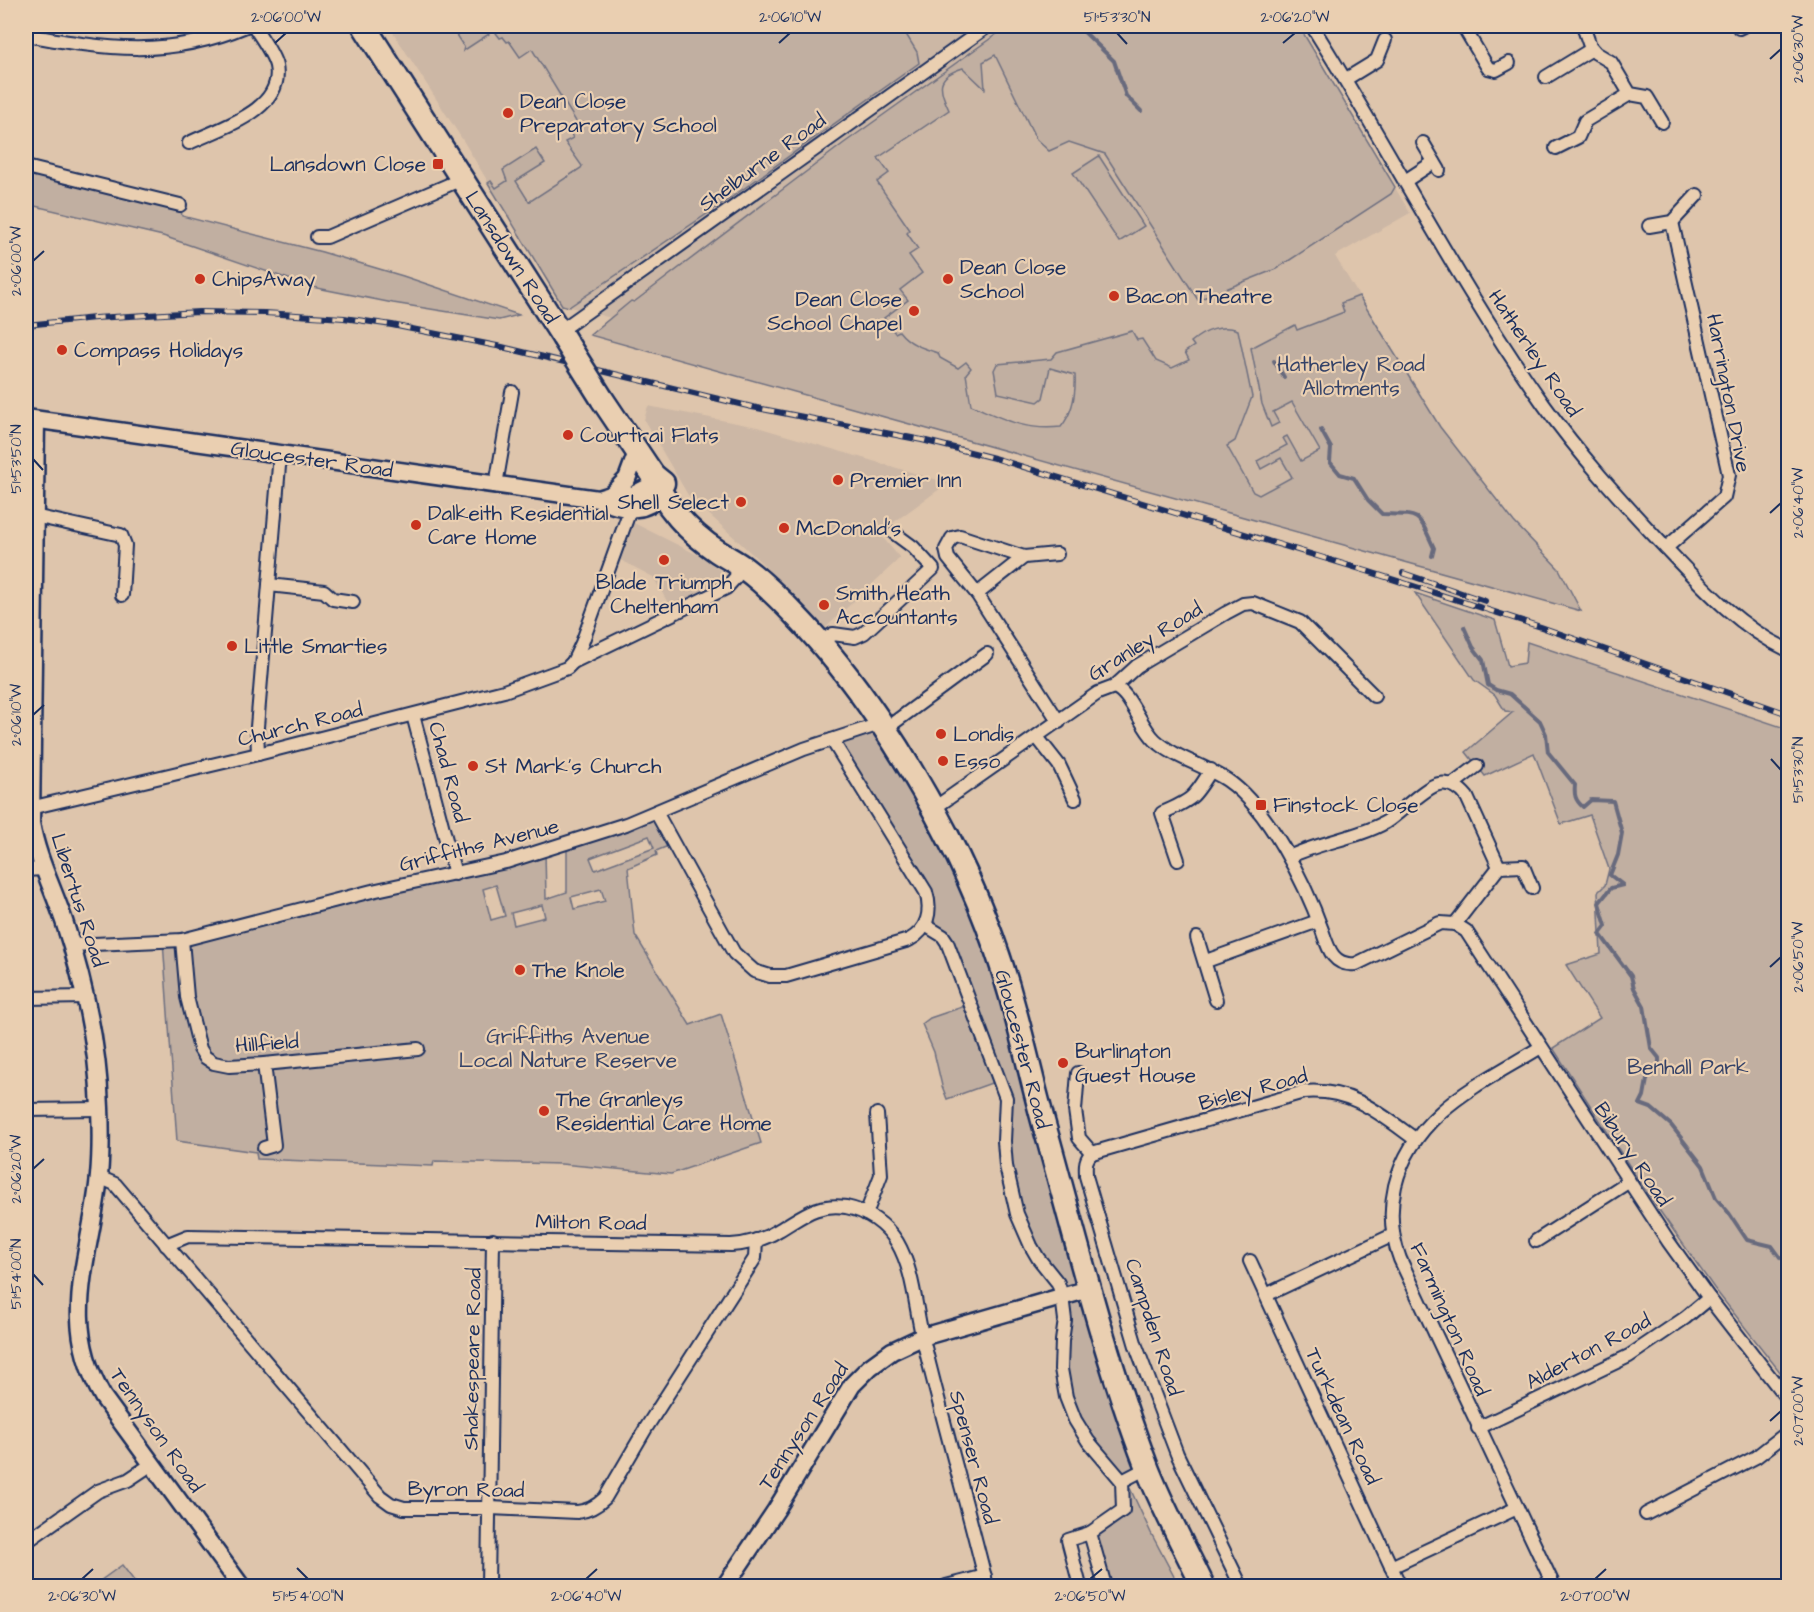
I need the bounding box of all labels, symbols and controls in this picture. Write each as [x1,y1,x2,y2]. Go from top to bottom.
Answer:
text: 2°06'00"W [251,7,321,28]
text: 2°06'10"W [759,7,821,28]
text: 51°53'30"N [1084,7,1150,28]
text: 2°06'20"W [1261,7,1329,28]
text: 2°06'30"W [1788,15,1809,83]
place label: Dean Close Preparatory School [520,87,717,142]
marker: Dean Close Preparatory School [501,106,515,120]
street label: Shelburne Road [693,106,832,219]
place label: Lansdown Close [269,150,426,179]
marker: Lansdown Close [431,157,445,171]
street label: Lansdown Road [458,185,566,330]
text: 2°06'00"W [6,226,27,296]
place label: Dean Close School [960,253,1066,306]
place label: ChipsAway [212,265,316,296]
marker: ChipsAway [193,272,207,286]
marker: Dean Close School [941,272,955,286]
place label: Bacon Theatre [1126,282,1273,311]
street label: Hatherley Road [1480,284,1588,424]
place label: Dean Close School Chapel [767,285,902,339]
marker: Bacon Theatre [1107,289,1121,303]
marker: Dean Close School Chapel [907,304,921,318]
street label: Harrington Drive [1697,311,1758,475]
place label: Compass Holidays [74,336,243,367]
marker: Compass Holidays [55,343,69,357]
park label: Hatherley Road Allotments [1277,350,1425,403]
place label: Courtrai Flats [580,421,719,450]
text: 51°53'50"N [6,424,27,494]
marker: Courtrai Flats [561,428,575,442]
street label: Gloucester Road [229,434,395,485]
place label: Premier Inn [850,466,961,495]
text: 2°06'40"W [1788,468,1809,538]
marker: Premier Inn [831,473,845,487]
place label: Shell Select [617,488,730,517]
marker: Shell Select [734,495,748,509]
place label: Dalkeith Residential Care Home [428,499,609,552]
place label: McDonald's [796,514,901,543]
marker: Dalkeith Residential Care Home [409,518,423,532]
marker: McDonald's [777,521,791,535]
marker: Blade Triumph Cheltenham [657,553,671,567]
place label: Blade Triumph Cheltenham [596,568,733,621]
place label: Smith Heath Accountants [836,579,958,632]
street label: Granley Road [1082,595,1209,690]
marker: Smith Heath Accountants [817,598,831,612]
place label: Little Smarties [244,632,387,661]
marker: Little Smarties [225,639,239,653]
text: 2°06'10"W [6,684,27,746]
street label: Church Road [235,695,366,754]
street label: Chad Road [421,718,476,826]
place label: Londis [953,720,1014,749]
marker: Londis [934,727,948,741]
text: 51°53'30"N [1788,737,1809,803]
place label: Esso [955,747,1001,776]
place label: St Mark's Church [485,752,662,781]
marker: Esso [936,754,950,768]
marker: St Mark's Church [466,759,480,773]
place label: Finstock Close [1273,791,1419,820]
marker: Finstock Close [1254,798,1268,812]
street label: Griffiths Avenue [396,812,562,879]
street label: Libertus Road [43,830,114,971]
text: 2°06'50"W [1788,922,1809,992]
place label: The Knole [532,956,625,985]
marker: The Knole [513,963,527,977]
street label: Gloucester Road [987,966,1058,1132]
park label: Griffiths Avenue Local Nature Reserve [459,1022,677,1075]
street label: Hillfield [234,1027,300,1060]
place label: Burlington Guest House [1075,1037,1196,1090]
park label: Benhall Park [1627,1053,1749,1082]
marker: Burlington Guest House [1056,1056,1070,1070]
street label: Bisley Road [1196,1061,1311,1120]
place label: The Granleys Residential Care Home [556,1085,772,1138]
street label: Bibury Road [1585,1096,1678,1214]
marker: The Granleys Residential Care Home [537,1104,551,1118]
text: 2°06'20"W [6,1135,27,1203]
street label: Milton Road [535,1207,647,1238]
street label: Farmington Road [1401,1238,1496,1402]
text: 51°54'00"N [6,1239,27,1309]
street label: Campden Road [1117,1255,1189,1400]
street label: Shakespeare Road [456,1267,490,1451]
street label: Alderton Road [1521,1306,1656,1397]
street label: Turkdean Road [1298,1343,1387,1490]
street label: Tennyson Road [751,1357,857,1497]
street label: Tennyson Road [101,1362,211,1500]
text: 2°07'00"W [1788,1376,1809,1446]
street label: Spenser Road [941,1387,1005,1528]
street label: Byron Road [407,1474,525,1507]
text: 2°06'30"W [48,1586,116,1607]
text: 51°54'00"N [273,1586,343,1607]
text: 2°06'40"W [551,1586,621,1607]
text: 2°06'50"W [1055,1586,1125,1607]
text: 2°07'00"W [1560,1586,1630,1607]

